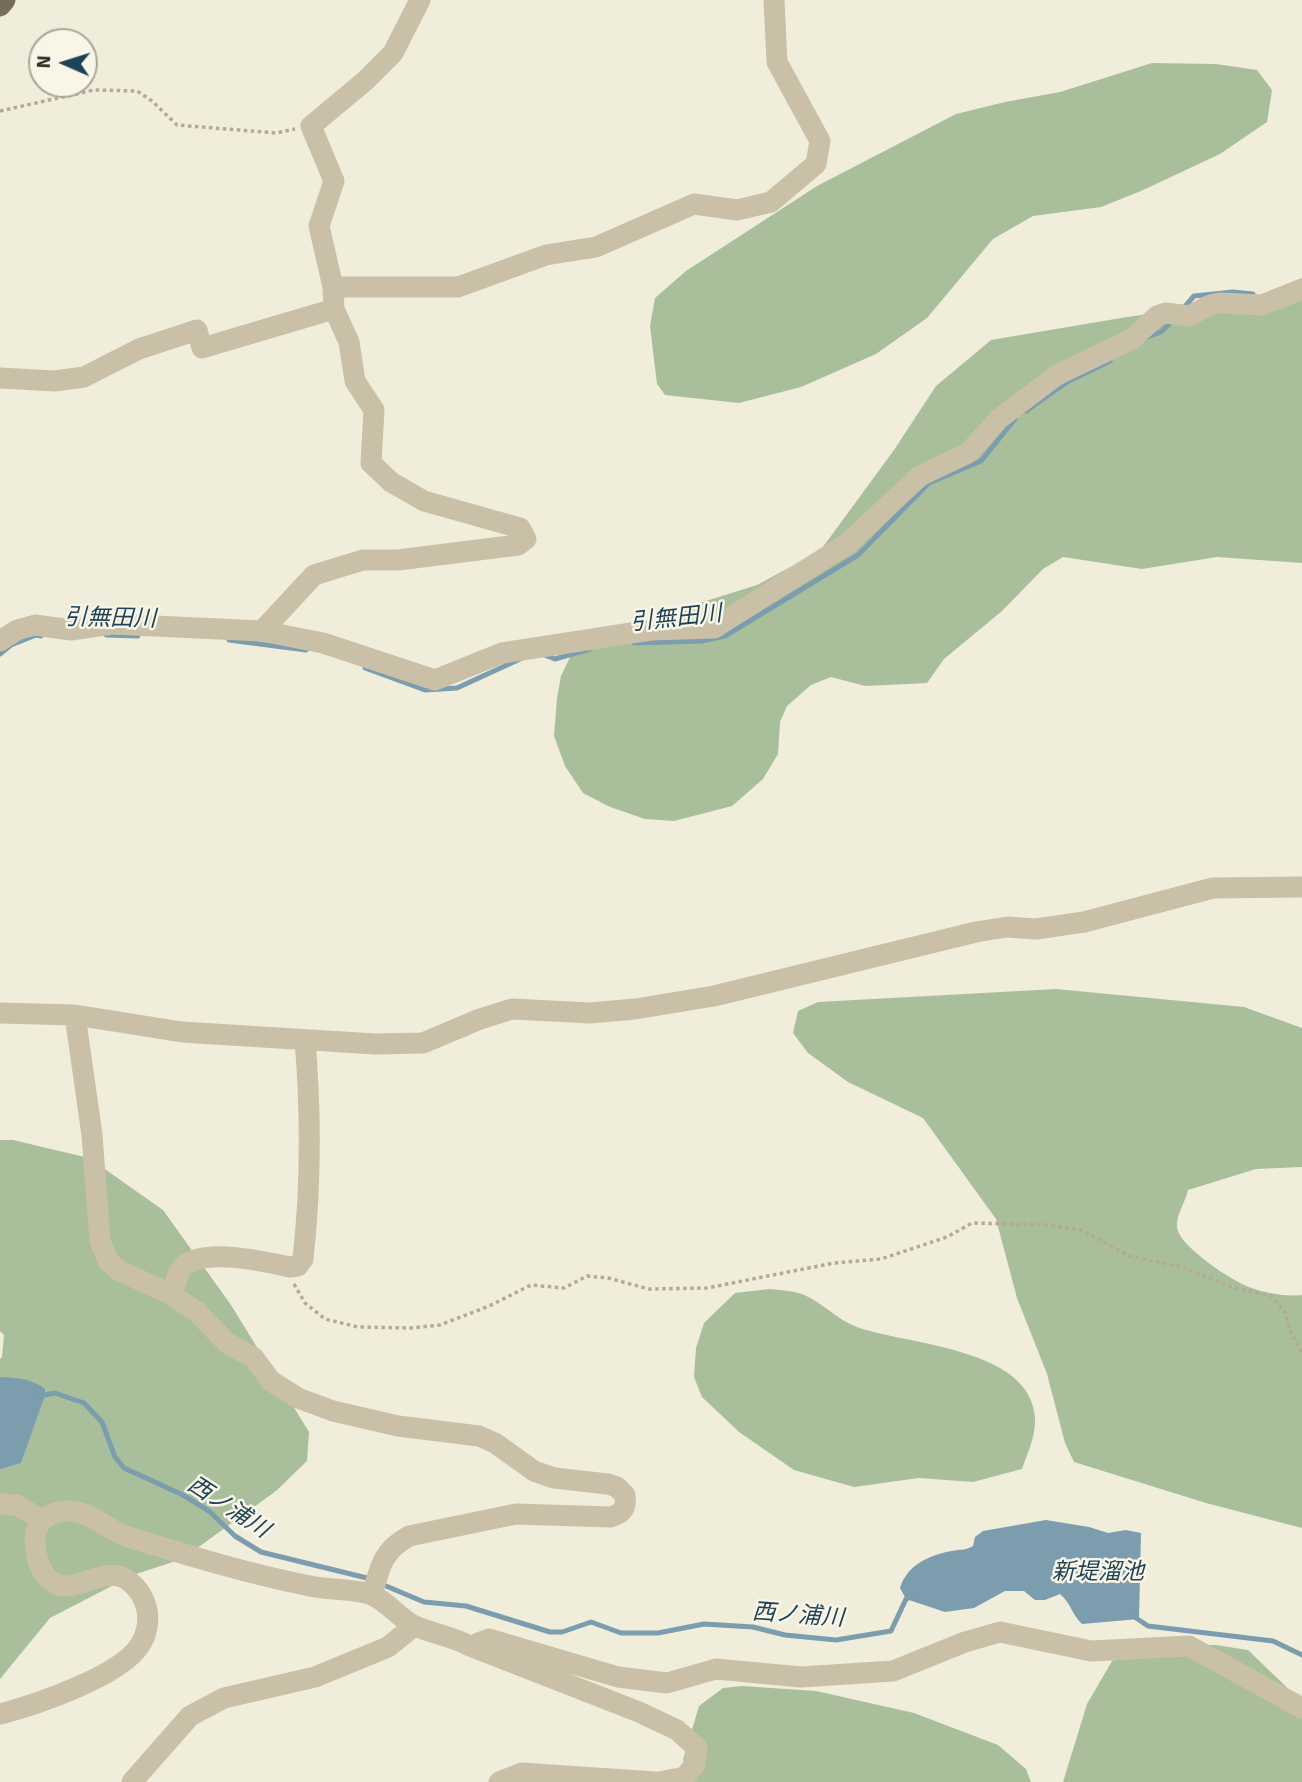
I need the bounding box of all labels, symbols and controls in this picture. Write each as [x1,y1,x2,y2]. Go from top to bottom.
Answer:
north arrow [28,28,98,98]
text: N [32,55,56,69]
water label: 引無田川 [629,600,723,638]
water label: 引無田川 [64,604,156,634]
water label: 西ノ浦川 [182,1471,274,1545]
water label: 新堤溜池 [1052,1559,1144,1587]
water label: 西ノ浦川 [751,1599,845,1633]

